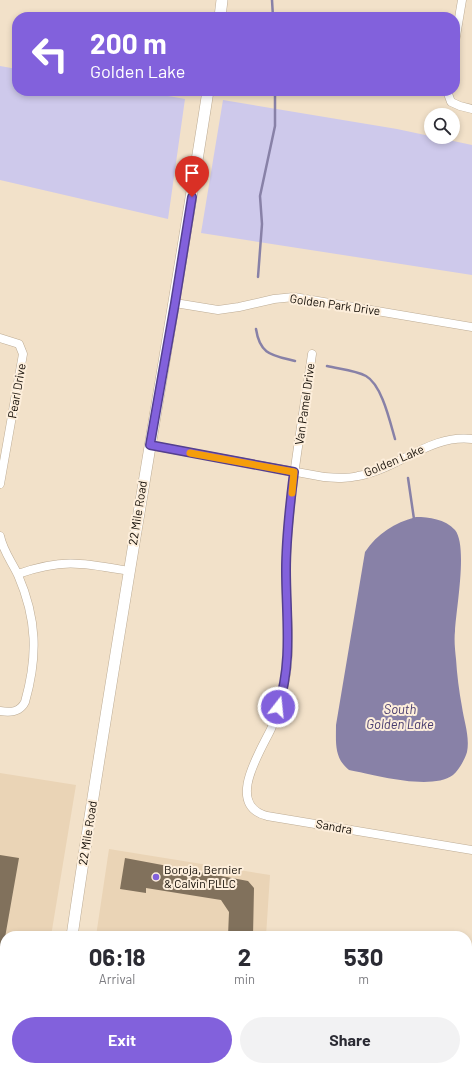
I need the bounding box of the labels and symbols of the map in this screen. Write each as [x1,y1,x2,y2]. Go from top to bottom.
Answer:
pin [175,156,209,197]
street label: Golden Park Drive [289,291,381,317]
street label: Pearl Drive [4,362,28,419]
street label: Van Pamel Drive [291,362,317,446]
street label: Golden Lake [362,441,426,479]
street label: 22 Mile Road [125,480,149,546]
position arrow [257,686,299,728]
water label: South Golden Lake [366,701,434,732]
street label: 22 Mile Road [75,800,99,866]
street label: Sandra [315,816,353,836]
place label: Boroja, Bernier & Calvin PLLC [164,862,243,890]
marker: Boroja, Bernier & Calvin PLLC [151,872,161,882]

